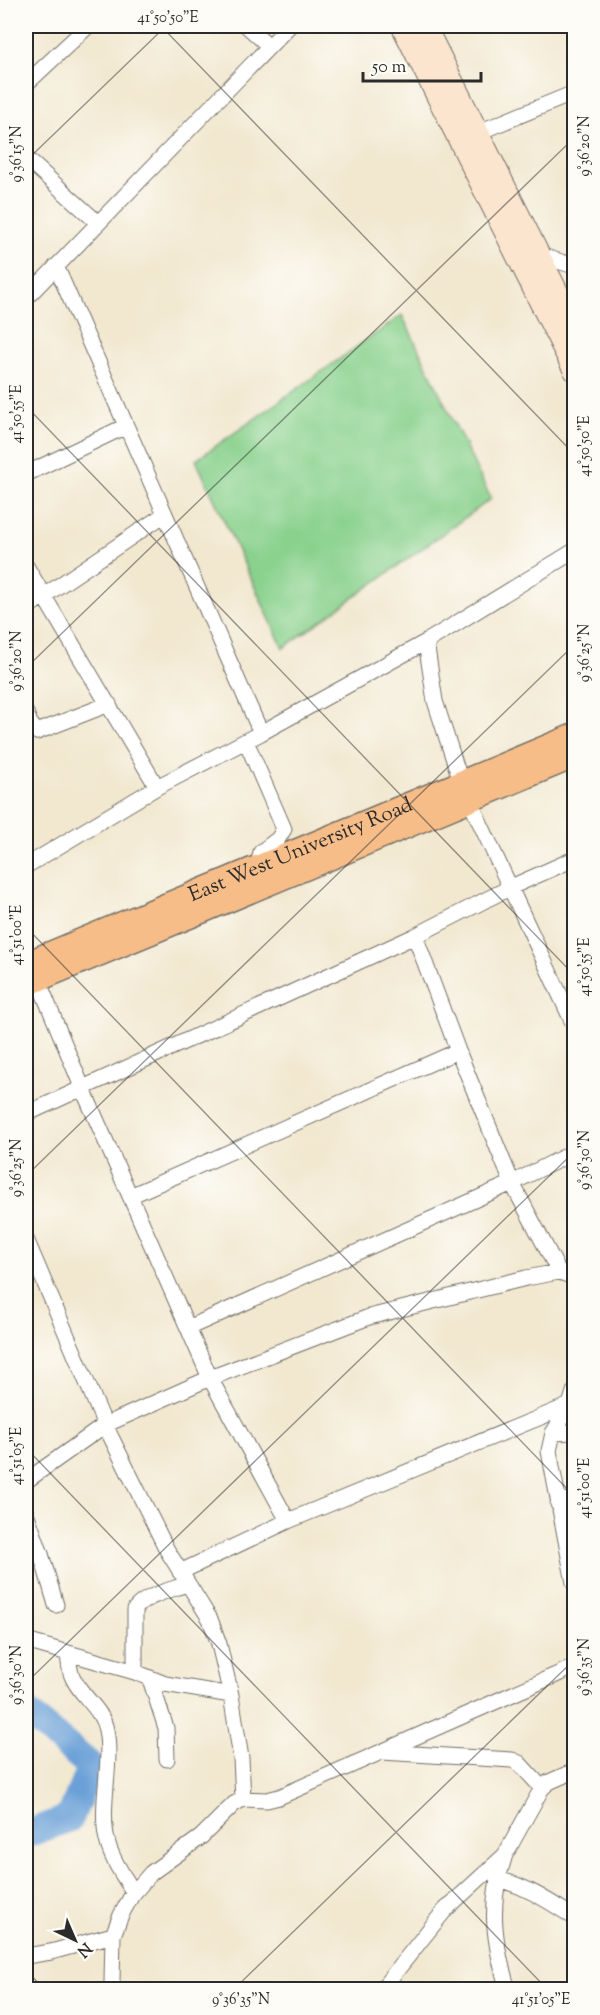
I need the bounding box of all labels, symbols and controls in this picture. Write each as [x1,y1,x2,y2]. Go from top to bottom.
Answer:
text: 41°50'50"E [137,8,199,29]
scale bar [363,45,482,83]
text: 50 m [371,55,407,81]
text: 9°36'20"N [575,115,596,177]
text: 9°36'15"N [7,126,28,182]
text: 41°50'55"E [7,384,28,444]
text: 41°50'50"E [575,415,596,477]
text: 9°36'25"N [575,624,596,682]
text: 9°36'20"N [7,630,28,692]
street label: East West University Road [184,791,418,911]
text: 41°51'00"E [7,905,28,965]
text: 41°50'55"E [575,937,596,997]
text: 9°36'30"N [575,1130,596,1190]
text: 9°36'25"N [7,1139,28,1197]
text: 41°51'05"E [7,1427,28,1485]
text: 41°51'00"E [575,1458,596,1518]
text: 9°36'35"N [575,1638,596,1696]
text: 9°36'30"N [7,1645,28,1705]
north arrow [45,1910,105,1970]
text: N [71,1936,96,1962]
text: 9°36'35"N [212,1990,270,2011]
text: 41°51'05"E [512,1990,570,2011]

